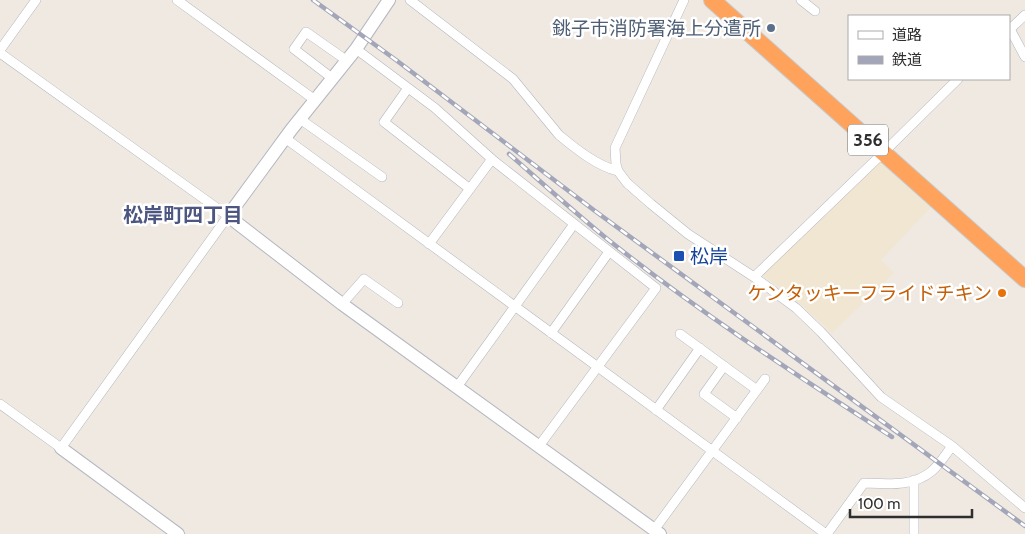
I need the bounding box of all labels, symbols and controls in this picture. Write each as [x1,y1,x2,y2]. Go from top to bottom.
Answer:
legend [848,15,1010,80]
place label: 銚子市消防署海上分遣所 [552,17,761,40]
marker: 銚子市消防署海上分遣所 [765,22,777,34]
text: 道路 [892,26,922,44]
text: 鉄道 [892,51,922,69]
road number: 356 [848,124,888,156]
district label: 松岸町四丁目 [123,203,243,227]
place label: 松岸 [690,245,728,268]
marker: 松岸 [672,249,686,263]
place label: ケンタッキーフライドチキン [747,282,992,305]
marker: ケンタッキーフライドチキン [996,287,1008,299]
scale bar [850,486,972,518]
text: 100 m [858,495,900,513]

